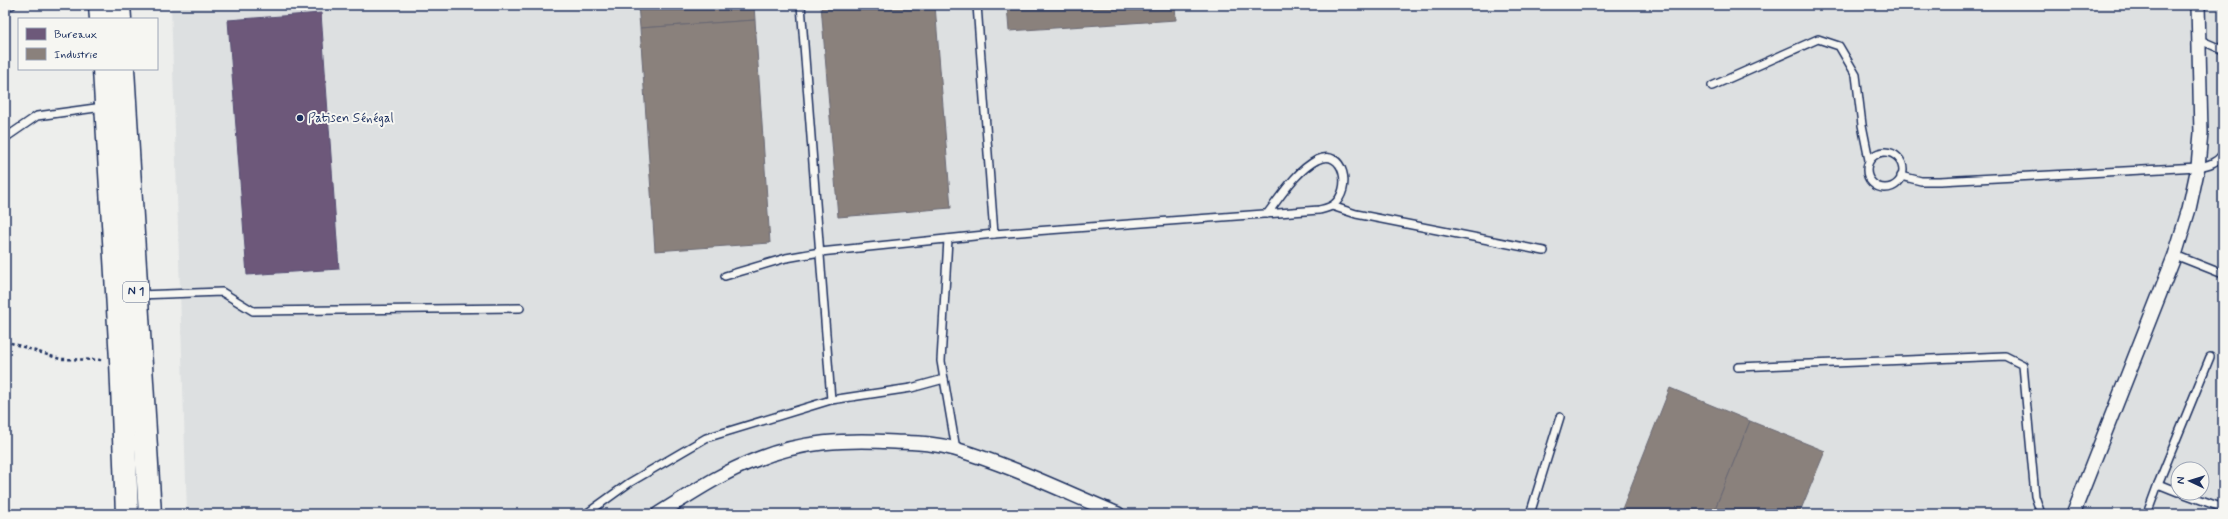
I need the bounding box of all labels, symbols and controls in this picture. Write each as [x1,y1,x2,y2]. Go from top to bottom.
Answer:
legend [18,18,158,70]
text: Bureaux [54,27,97,43]
text: Industrie [54,47,98,63]
place label: Patisen Sénégal [308,110,394,127]
marker: Patisen Sénégal [295,113,305,123]
road number: N 1 [123,282,149,302]
north arrow [2170,461,2210,501]
text: N [2174,476,2188,485]

